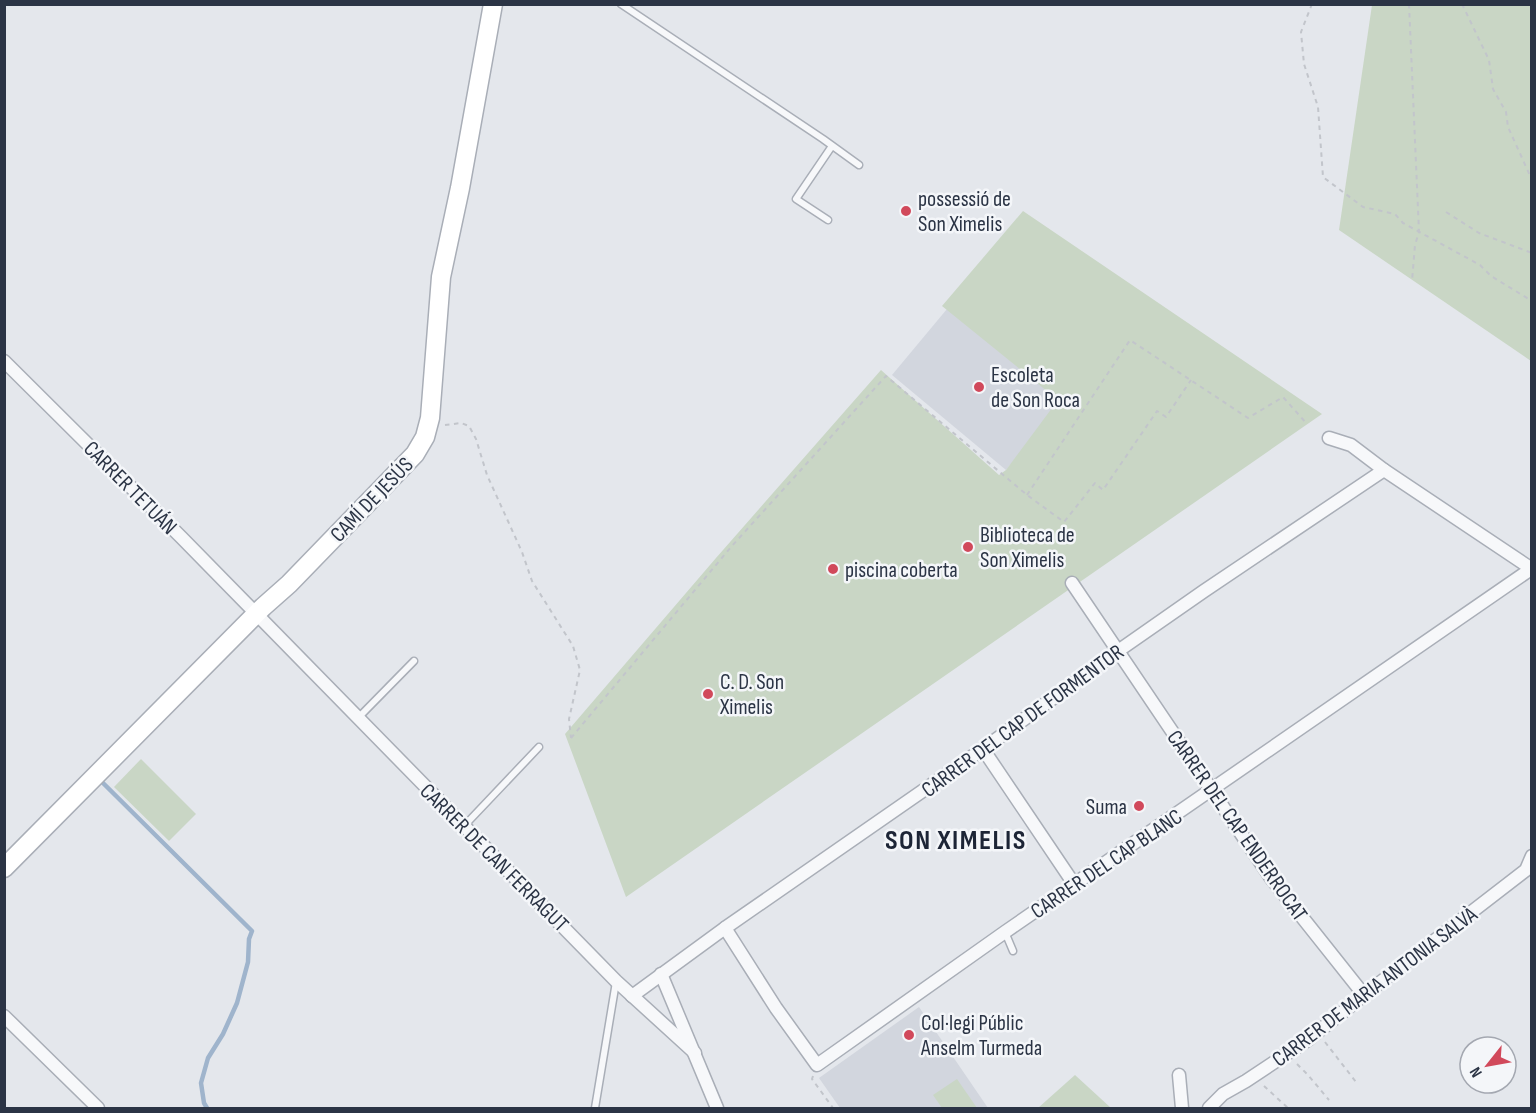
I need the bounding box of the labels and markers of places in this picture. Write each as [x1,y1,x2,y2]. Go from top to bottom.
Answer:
place label: possessió de Son Ximelis [918,186,1011,238]
marker: possessió de Son Ximelis [899,204,913,218]
place label: Escoleta de Son Roca [991,362,1080,414]
marker: Escoleta de Son Roca [972,380,986,394]
place label: Biblioteca de Son Ximelis [980,522,1075,574]
marker: Biblioteca de Son Ximelis [961,540,975,554]
place label: piscina coberta [845,557,958,584]
marker: piscina coberta [826,562,840,576]
place label: C. D. Son Ximelis [719,669,784,721]
marker: C. D. Son Ximelis [701,687,715,701]
place label: Suma [1086,794,1127,821]
marker: Suma [1132,799,1146,813]
place label: Col·legi Públic Anselm Turmeda [920,1010,1042,1062]
marker: Col·legi Públic Anselm Turmeda [902,1028,916,1042]

